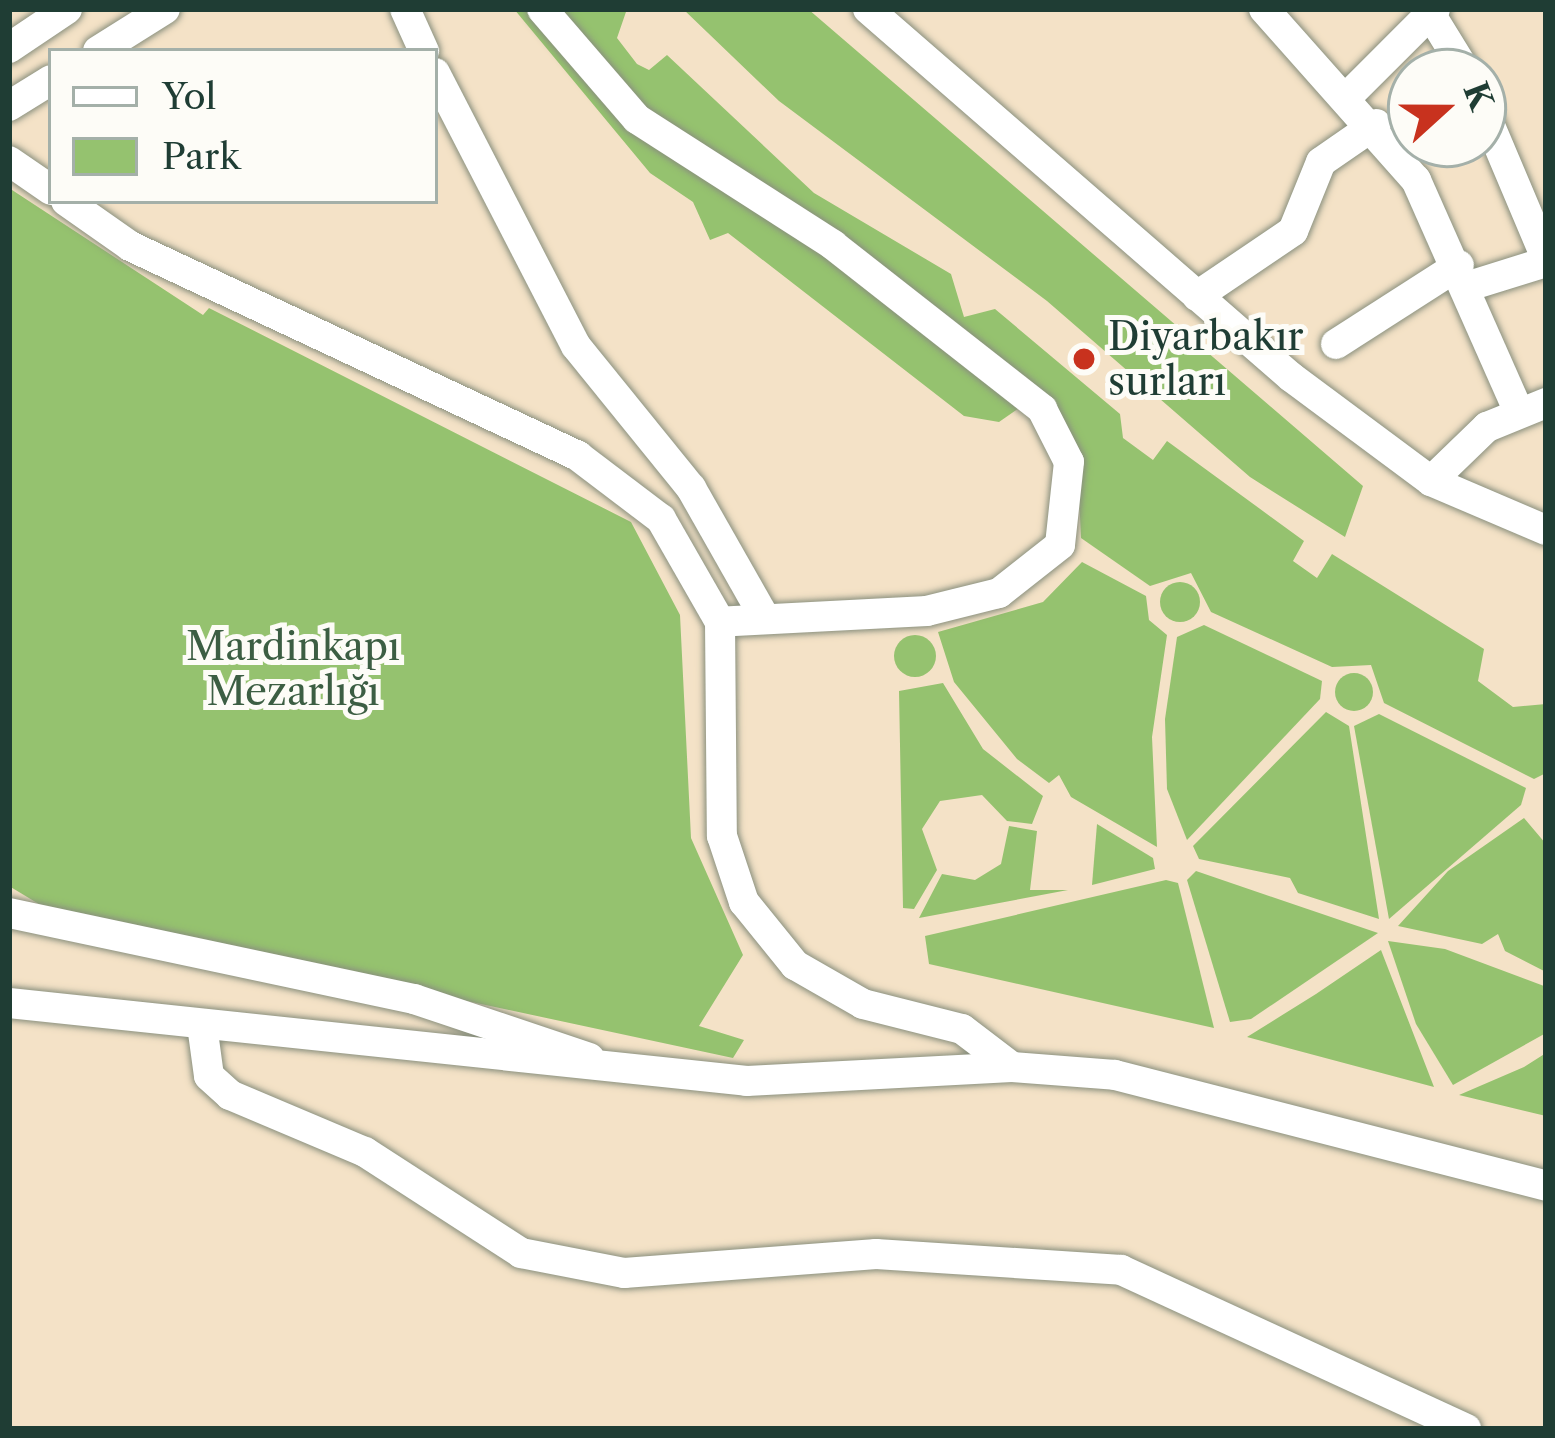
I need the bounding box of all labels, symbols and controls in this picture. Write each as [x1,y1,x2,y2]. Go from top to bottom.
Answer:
legend [48,48,438,204]
north arrow [1387,48,1507,168]
text: Yol [162,74,216,118]
text: K [1454,76,1502,116]
text: Park [162,134,240,178]
place label: Diyarbakır surları [1108,314,1304,405]
marker: Diyarbakır surları [1071,346,1097,372]
park label: Mardinkapı Mezarlığı [186,624,400,715]

